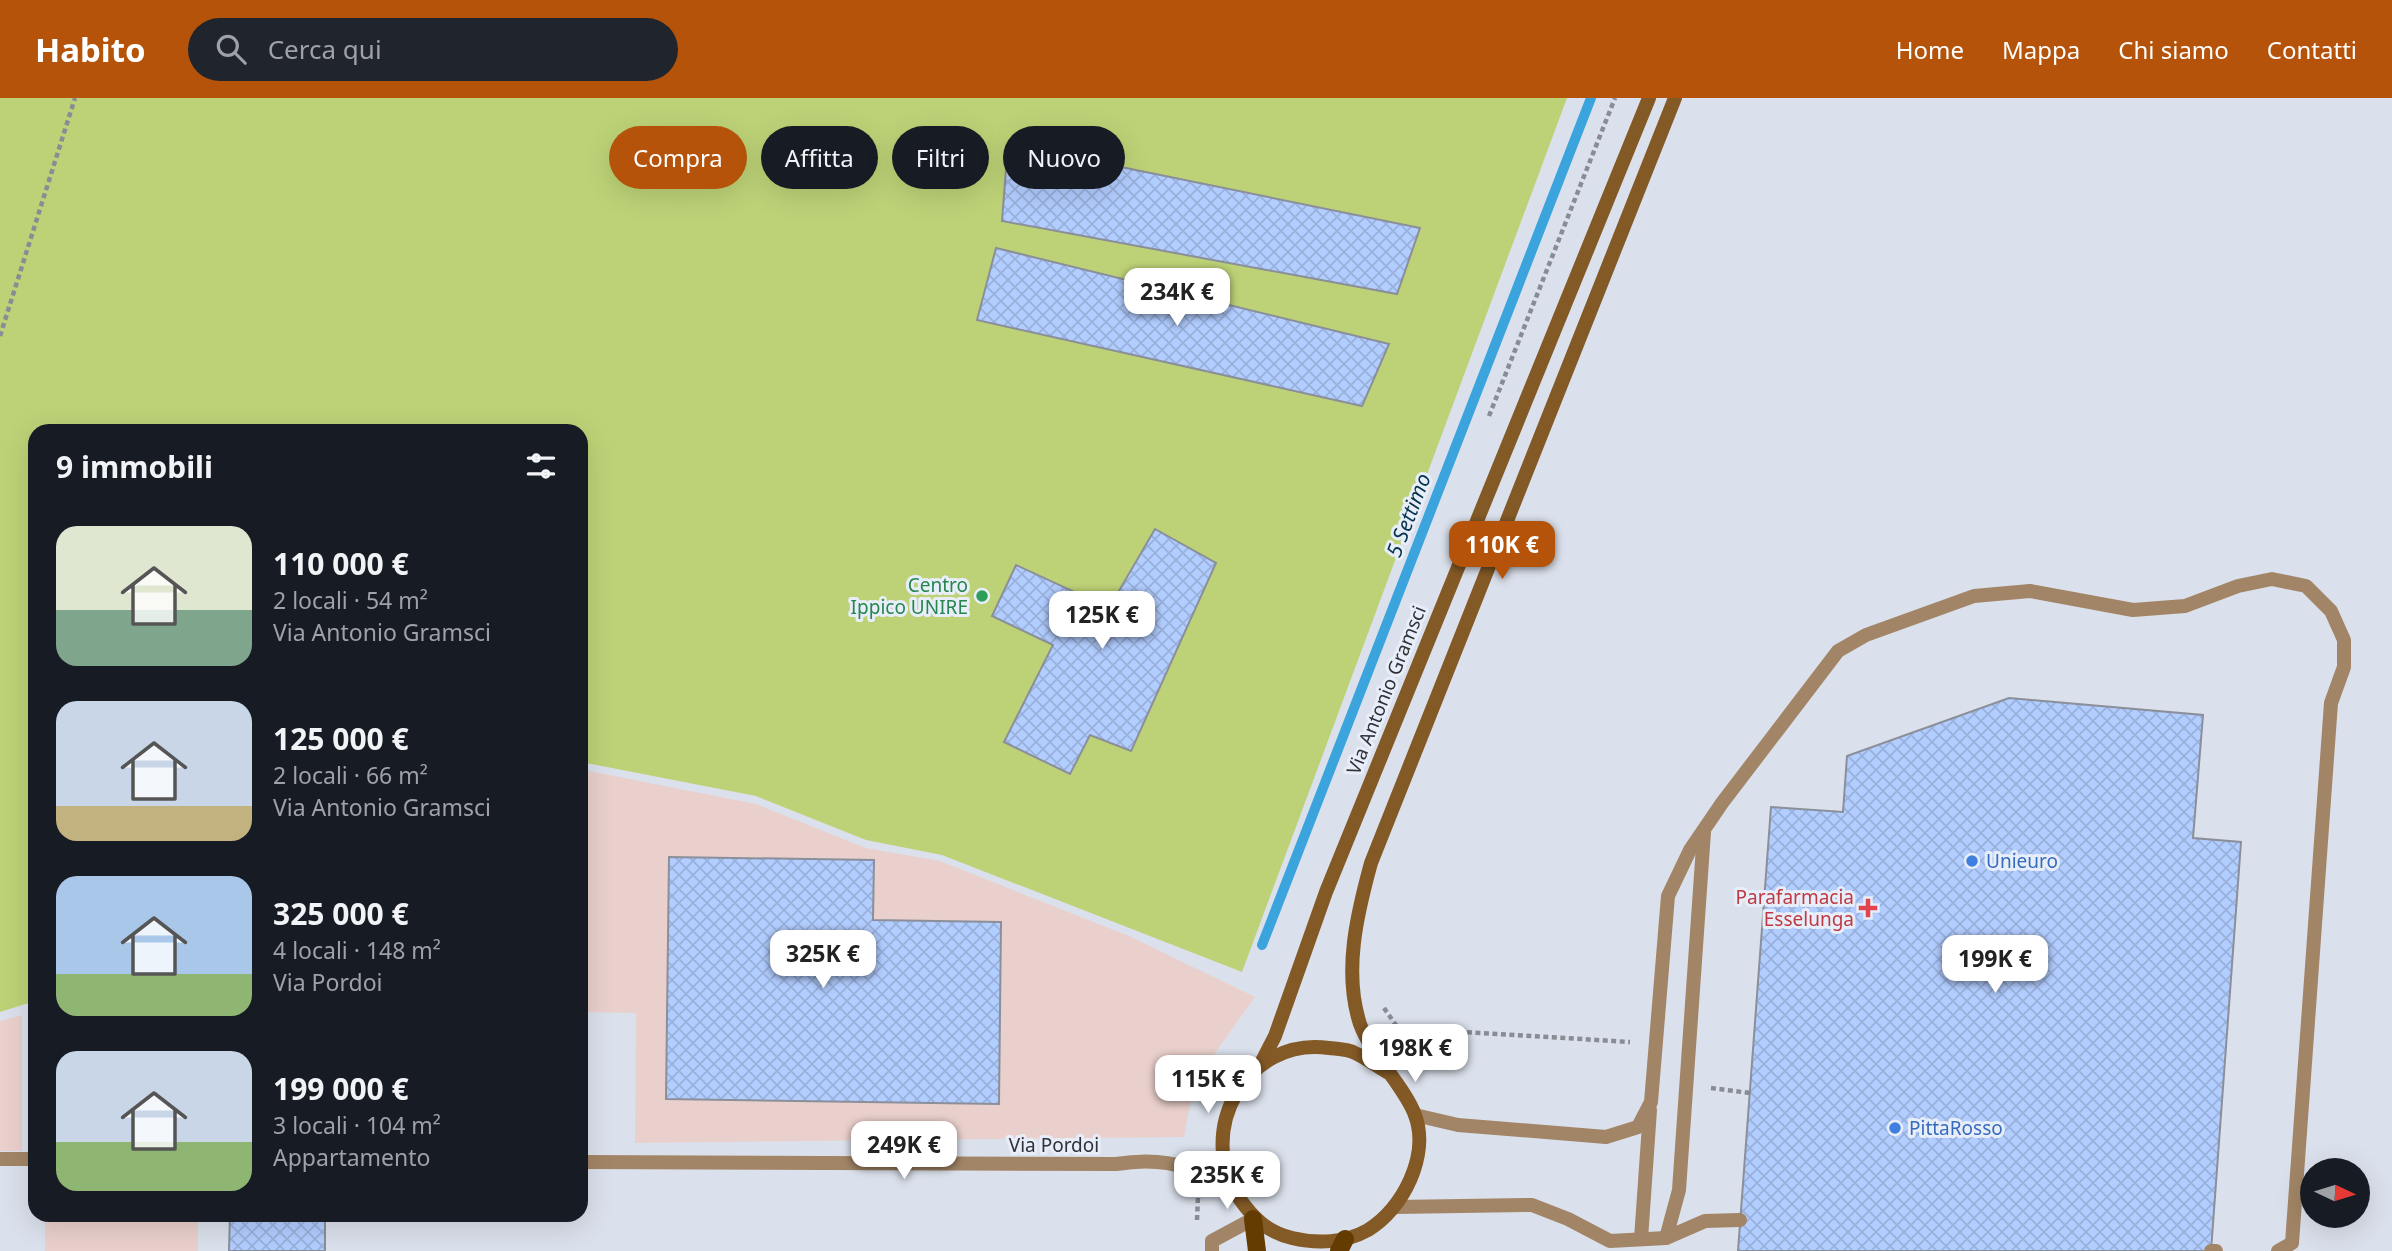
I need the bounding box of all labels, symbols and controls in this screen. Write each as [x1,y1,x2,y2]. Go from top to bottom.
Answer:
search box [188,18,678,81]
text: Habito [35,27,146,72]
icon: search [212,30,250,68]
text: Cerca qui [268,31,382,67]
text: Home [1896,33,1964,66]
text: Mappa [2002,33,2080,66]
text: Chi siamo [2118,33,2229,66]
text: Contatti [2267,33,2357,66]
chip: Compra [609,126,747,189]
chip: Affitta [761,126,878,189]
chip: Filtri [892,126,989,189]
chip: Nuovo [1003,126,1125,189]
pin: 234K € [1120,268,1234,328]
text: 234K € [1140,275,1214,307]
text: 9 immobili [56,446,213,487]
icon: filters [522,447,560,485]
water label: 5 Settimo [1379,469,1437,561]
pin: 110K € [1445,522,1559,581]
text: 110K € [1465,528,1539,560]
text: 110 000 € [273,543,409,584]
icon: home [112,554,196,638]
place label: Centro Ippico UNIRE [851,572,968,620]
text: 2 locali · 54 m² [273,584,428,616]
marker: Centro Ippico UNIRE [974,588,990,604]
pin: 125K € [1045,592,1159,651]
text: 125K € [1065,598,1139,630]
street label: Via Antonio Gramsci [1340,602,1432,778]
text: Via Antonio Gramsci [273,616,491,648]
text: 125 000 € [273,718,409,759]
icon: home [112,729,196,813]
text: 2 locali · 66 m² [273,759,428,791]
text: Via Antonio Gramsci [273,791,491,823]
place label: Unieuro [1986,848,2058,874]
marker: Unieuro [1964,853,1980,869]
place label: Parafarmacia Esselunga [1736,884,1854,932]
text: 325 000 € [273,893,409,934]
marker: Parafarmacia Esselunga [1860,900,1876,916]
icon: home [112,904,196,988]
pin: 325K € [766,930,880,990]
text: 4 locali · 148 m² [273,934,441,966]
pin: 199K € [1938,936,2052,995]
text: 325K € [786,937,860,969]
text: 199K € [1958,942,2032,974]
text: Via Pordoi [273,966,382,998]
pin: 198K € [1358,1024,1472,1084]
text: 198K € [1378,1031,1452,1063]
pin: 115K € [1151,1056,1265,1115]
text: 115K € [1171,1062,1245,1094]
text: 199 000 € [273,1068,409,1109]
icon: home [112,1079,196,1163]
text: 3 locali · 104 m² [273,1109,441,1141]
place label: PittaRosso [1909,1115,2003,1141]
marker: PittaRosso [1887,1120,1903,1136]
pin: 249K € [847,1122,961,1181]
text: 249K € [867,1128,941,1160]
street label: Via Pordoi [1009,1132,1099,1158]
text: Appartamento [273,1141,431,1173]
pin: 235K € [1170,1152,1284,1211]
text: 235K € [1190,1158,1264,1190]
north arrow [2300,1158,2370,1228]
map controls [2300,1158,2370,1228]

